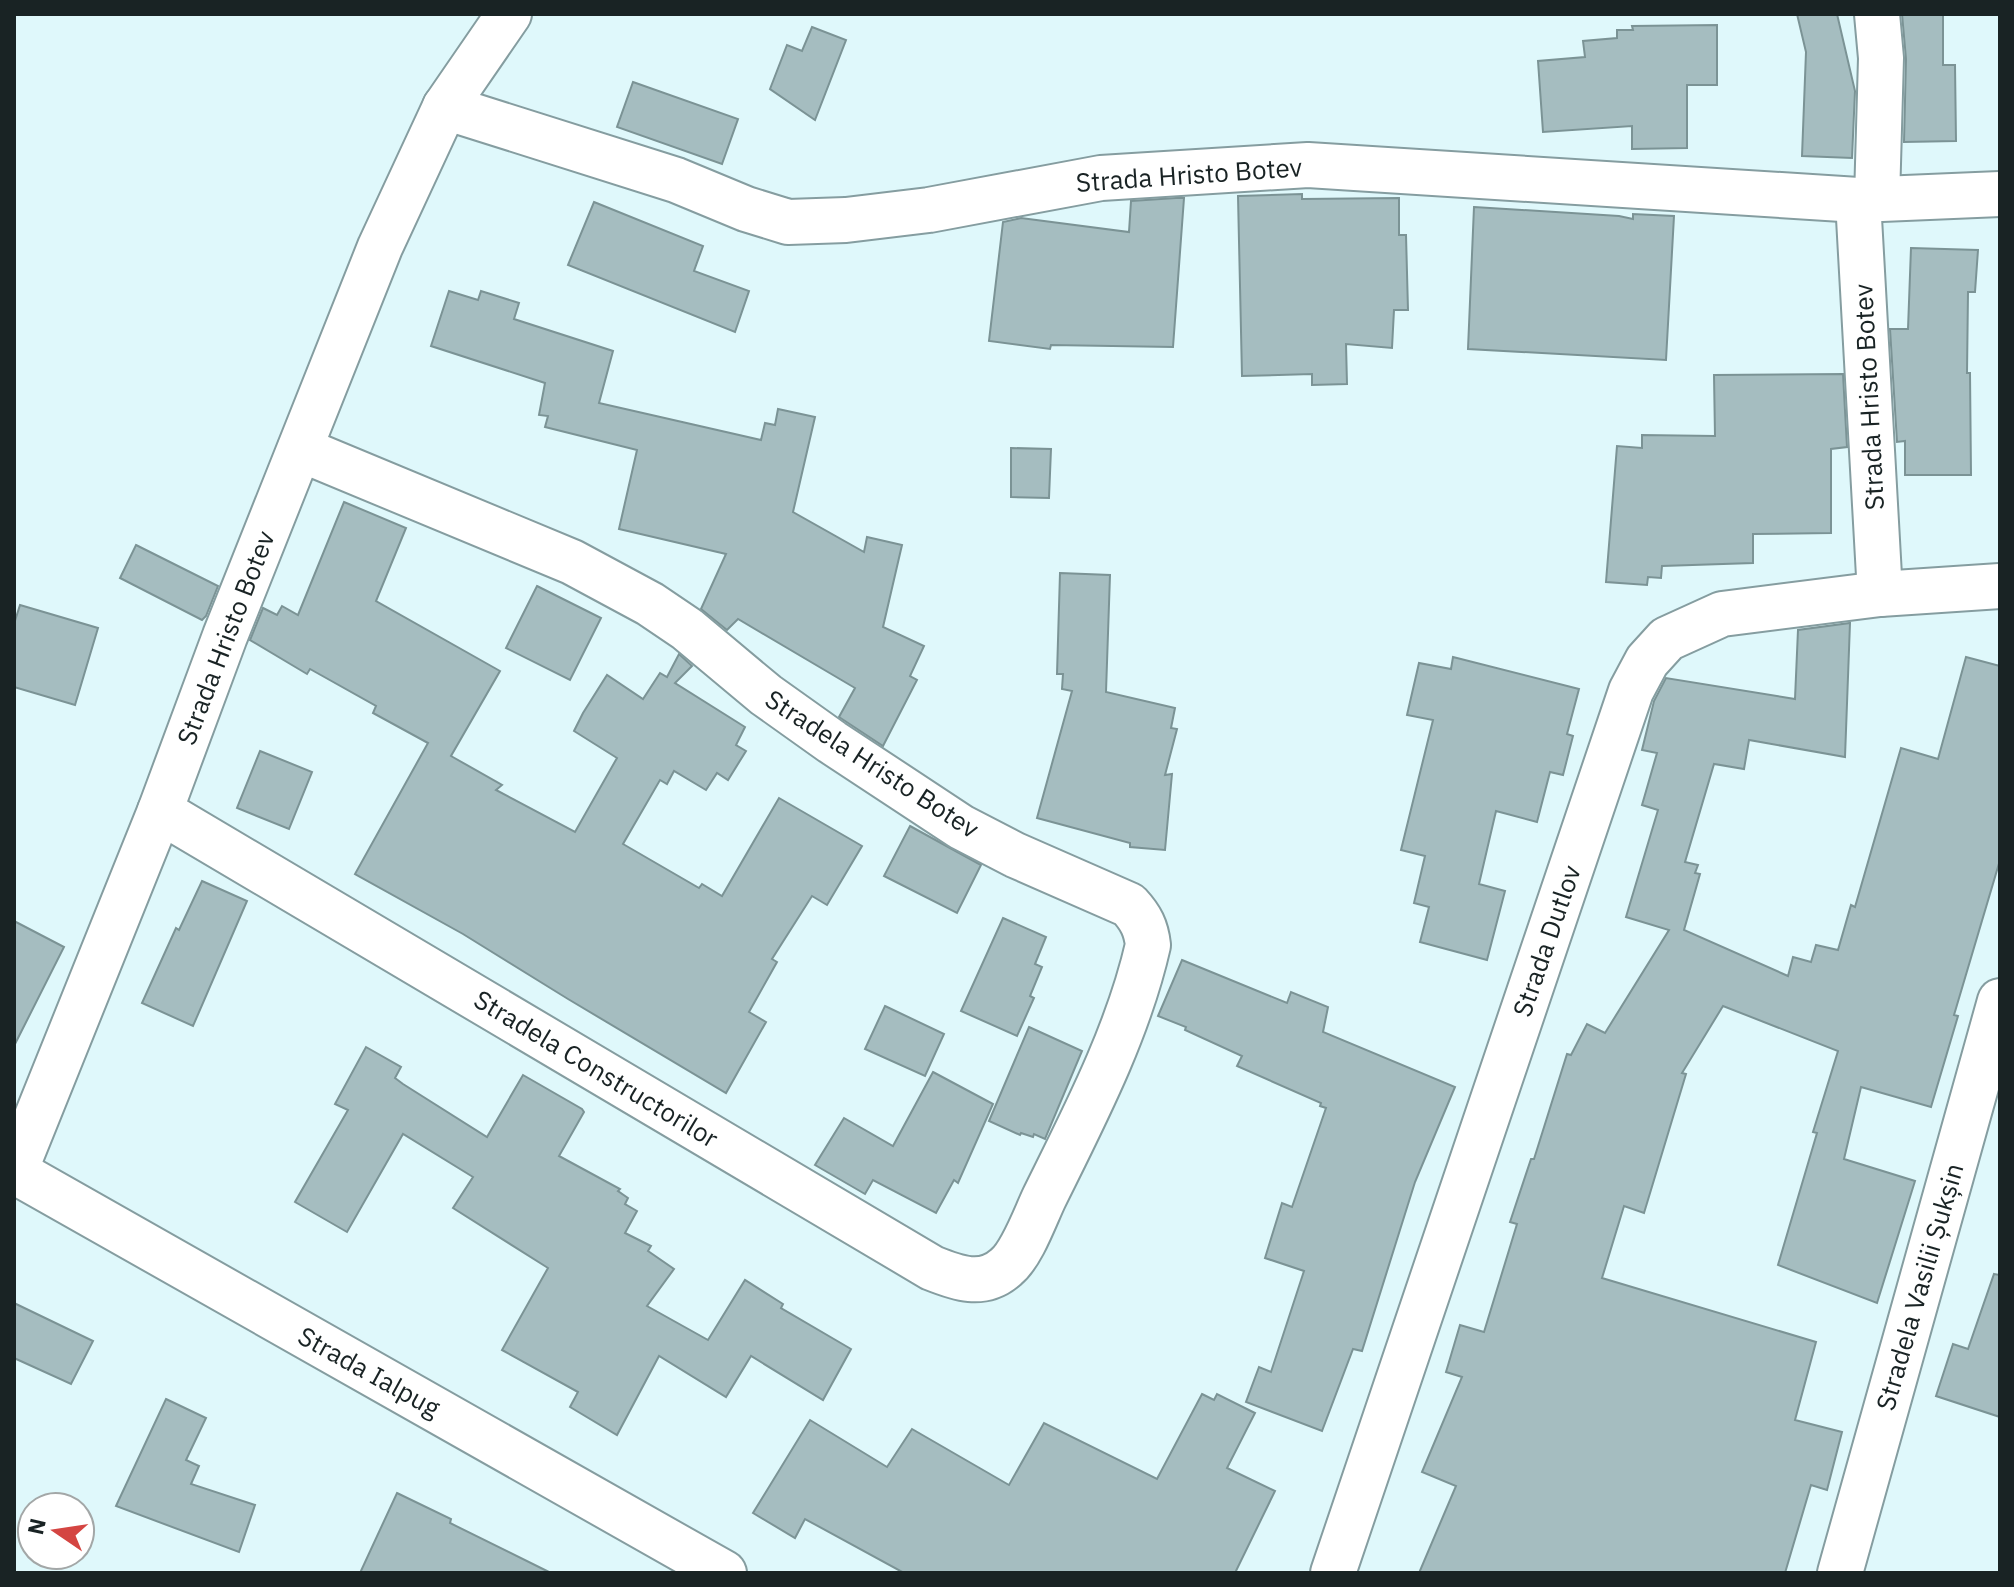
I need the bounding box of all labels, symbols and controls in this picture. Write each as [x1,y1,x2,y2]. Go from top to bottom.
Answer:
street label: Strada Hristo Botev [1075,149,1303,199]
street label: Strada Hristo Botev [1845,283,1891,511]
street label: Strada Hristo Botev [169,526,282,750]
street label: Stradela Hristo Botev [759,681,986,845]
street label: Strada Dutlov [1504,860,1588,1021]
street label: Stradela Constructorilor [468,982,725,1155]
street label: Stradela Vasilii Șukșin [1867,1159,1971,1414]
street label: Strada Ialpug [292,1318,447,1424]
north arrow [16,1491,96,1571]
text: N [20,1515,52,1537]

